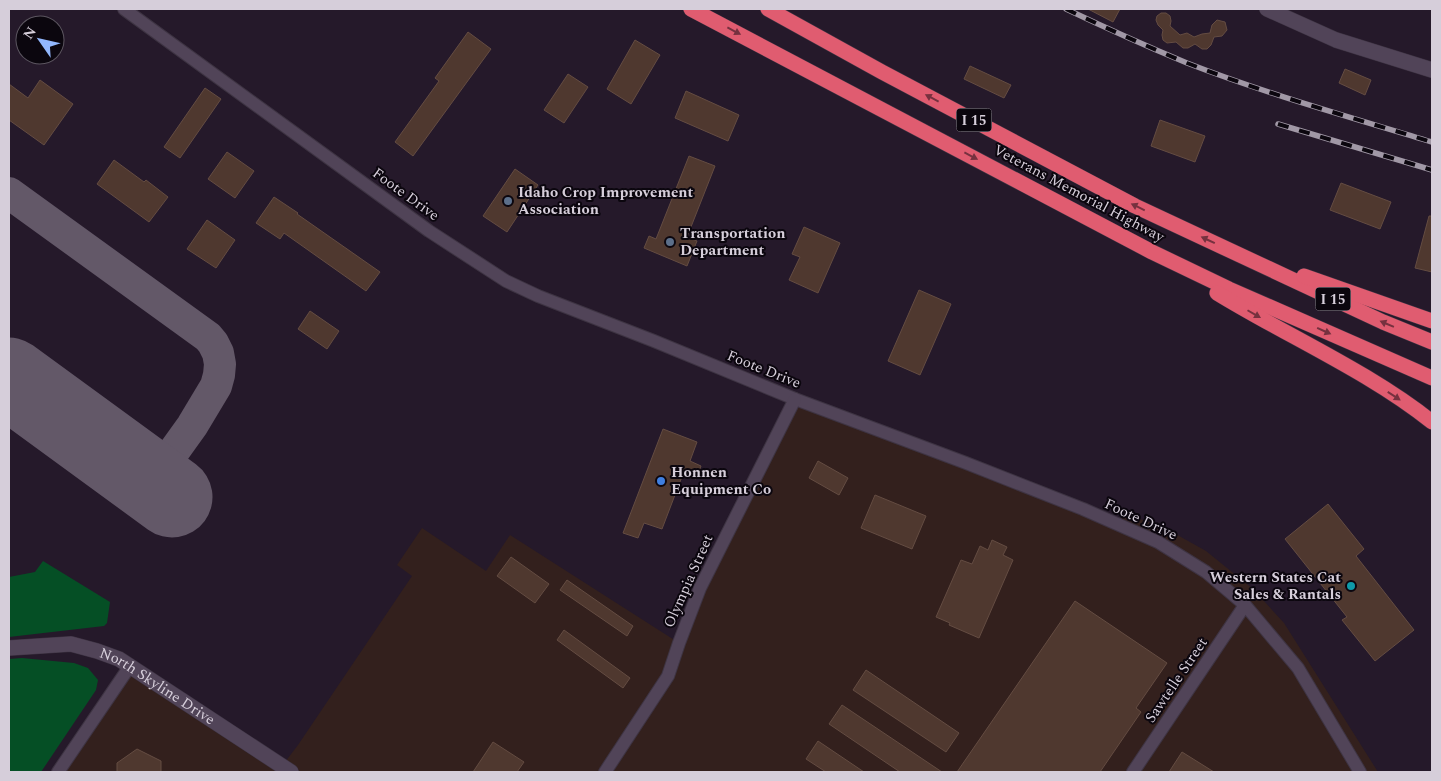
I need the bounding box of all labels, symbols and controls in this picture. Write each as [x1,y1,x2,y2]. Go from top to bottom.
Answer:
north arrow [15,15,65,65]
text: N [18,22,42,44]
one-way arrow [727,27,741,36]
one-way arrow [925,94,940,102]
road number: I 15 [956,108,992,132]
street label: Veterans Memorial Highway [989,139,1169,249]
one-way arrow [964,152,978,160]
street label: Foote Drive [367,162,444,227]
place label: Idaho Crop Improvement Association [518,181,694,221]
marker: Idaho Crop Improvement Association [502,195,514,207]
one-way arrow [1130,203,1145,212]
place label: Transportation Department [680,222,786,262]
marker: Transportation Department [664,236,676,248]
one-way arrow [1201,236,1215,244]
road number: I 15 [1316,288,1350,310]
one-way arrow [1247,309,1260,318]
one-way arrow [1380,319,1394,327]
one-way arrow [1317,327,1331,335]
street label: Foote Drive [723,344,804,395]
one-way arrow [1387,391,1401,400]
place label: Honnen Equipment Co [671,461,771,501]
marker: Honnen Equipment Co [655,475,667,487]
street label: Foote Drive [1101,493,1181,546]
street label: Olympia Street [658,531,719,632]
place label: Western States Cat Sales & Rantals [1210,566,1341,606]
marker: Western States Cat Sales & Rantals [1345,580,1357,592]
street label: Sawtelle Street [1139,633,1214,728]
street label: North Skyline Drive [96,642,220,731]

